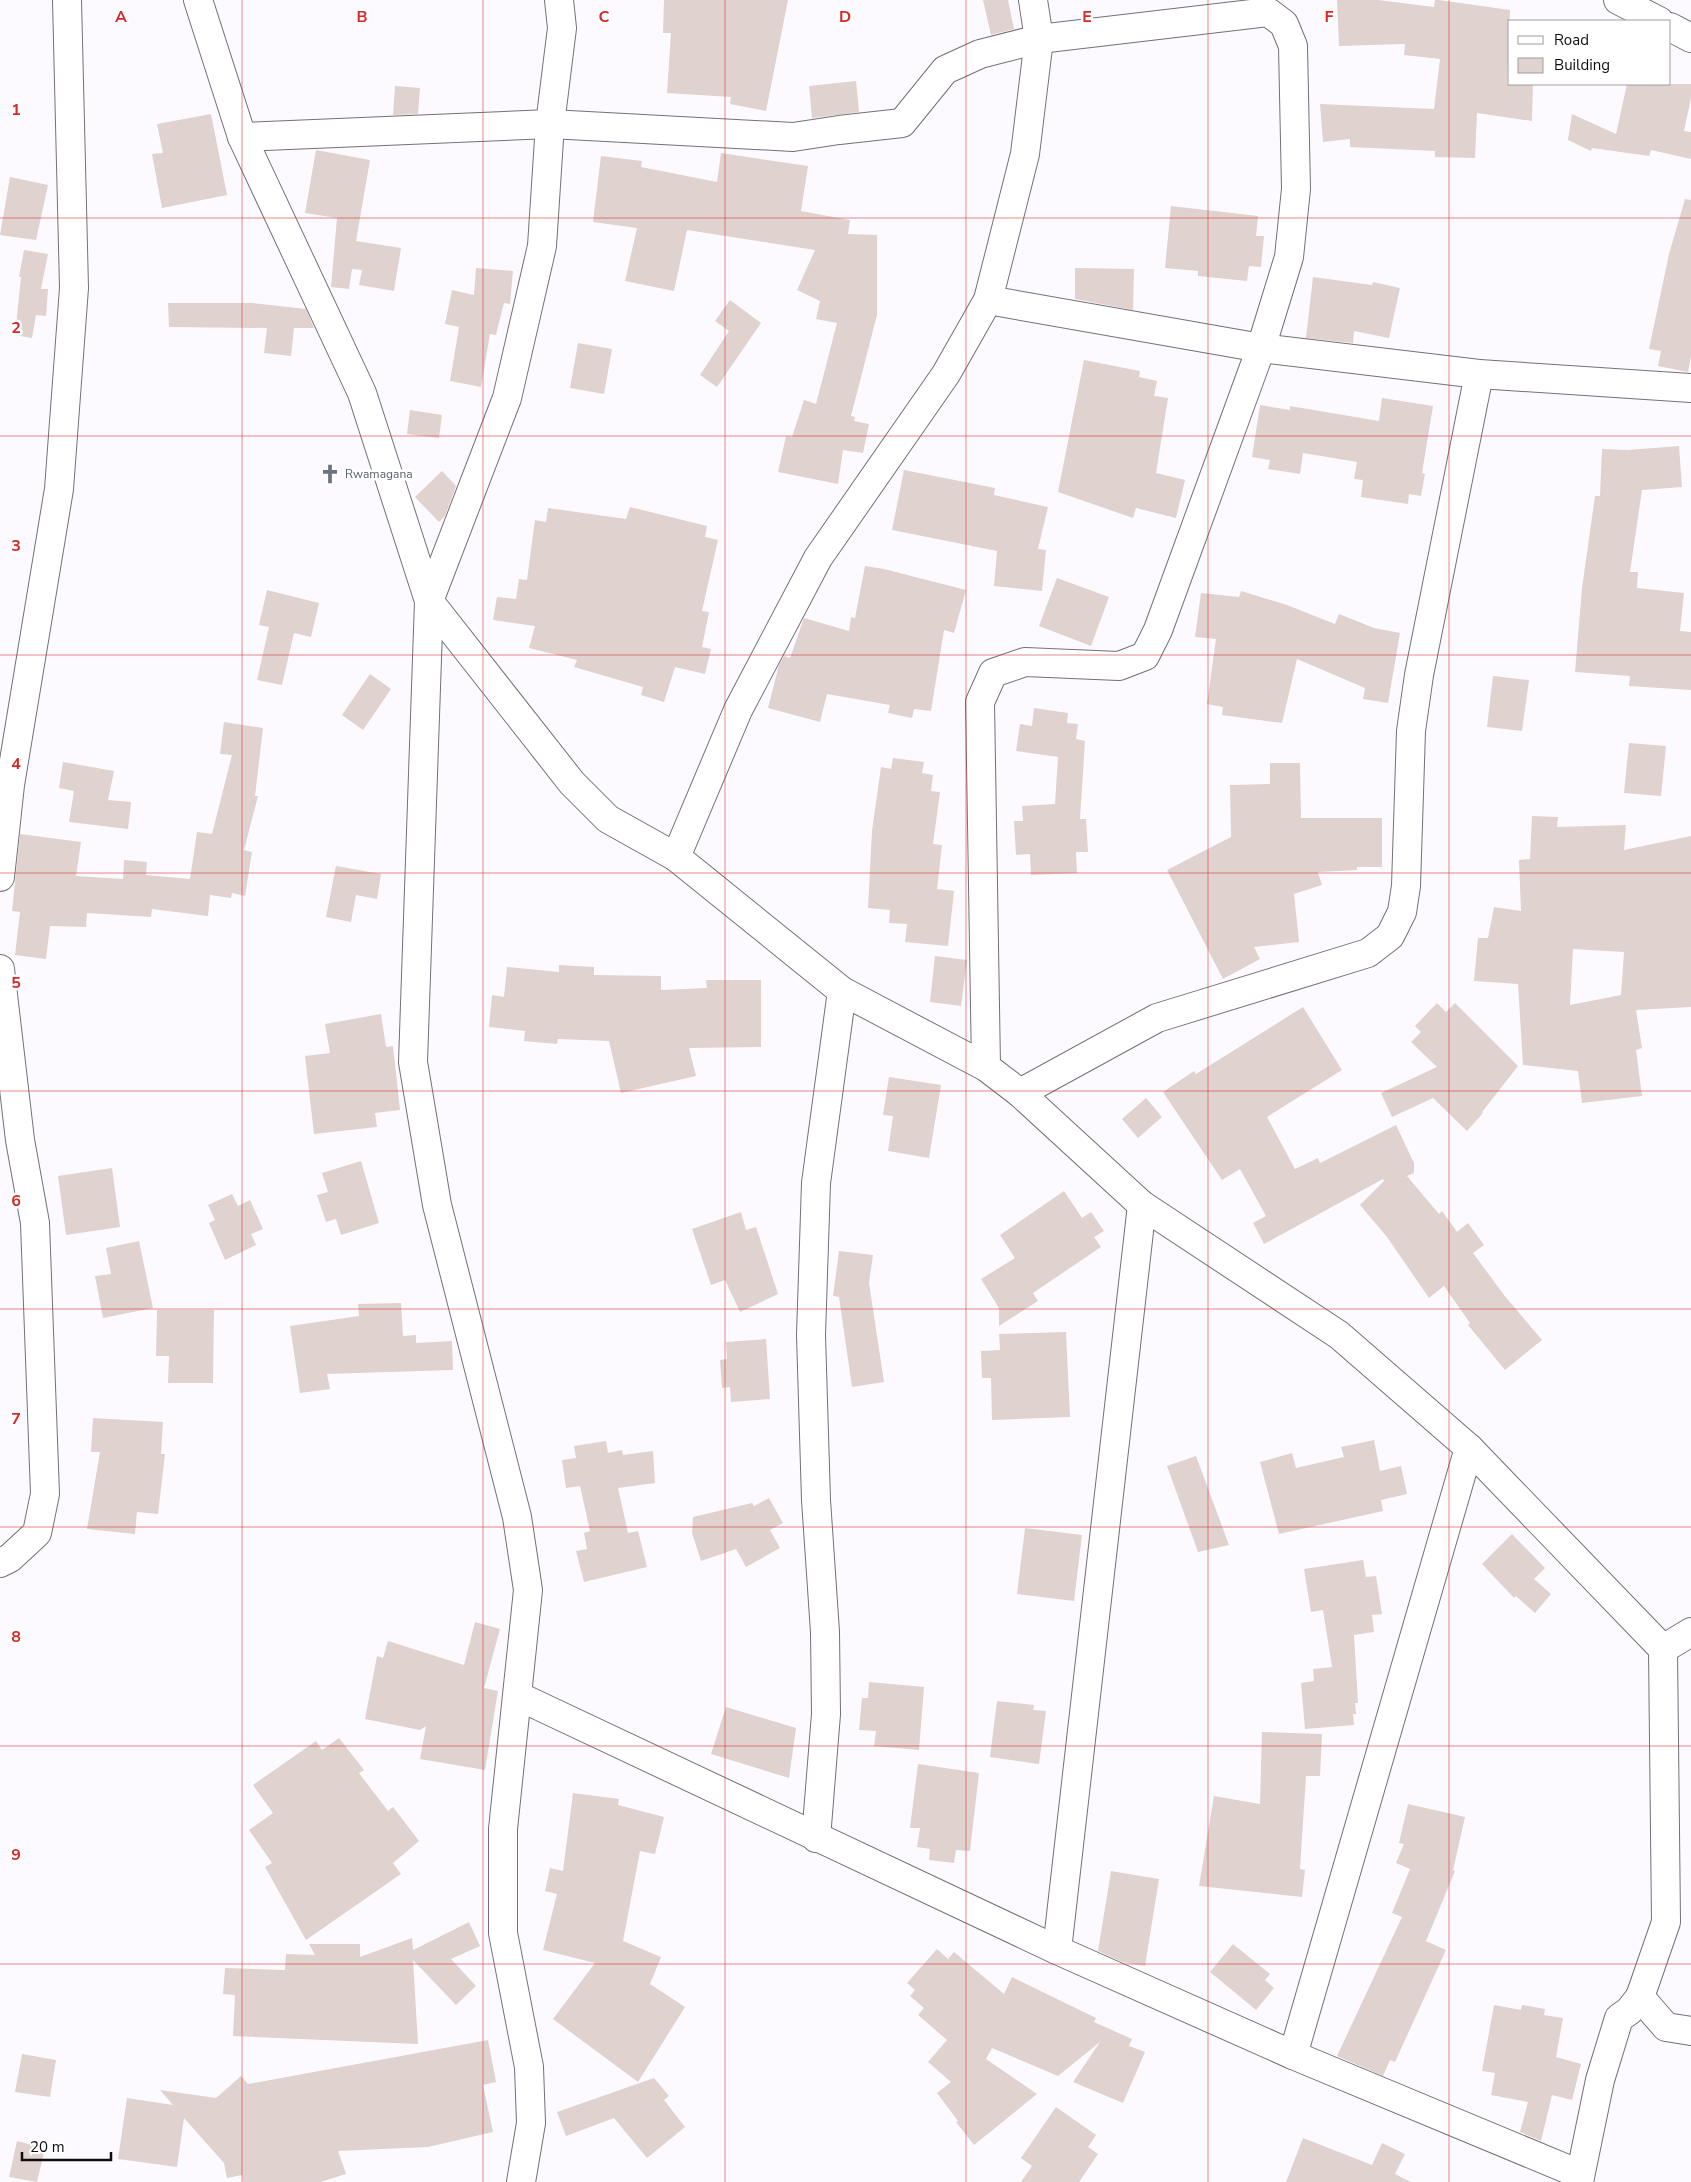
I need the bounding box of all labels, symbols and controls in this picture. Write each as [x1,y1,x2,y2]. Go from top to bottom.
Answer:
text: A [115,6,127,28]
text: B [356,6,368,28]
text: C [599,6,610,28]
text: D [839,6,851,28]
text: E [1082,6,1092,28]
text: F [1325,6,1334,28]
legend [1508,20,1671,85]
text: Road [1554,30,1589,50]
text: Building [1554,55,1610,75]
text: 1 [11,99,21,121]
text: 2 [11,317,21,339]
church icon: Rwamagana [319,463,341,485]
place label: Rwamagana [345,466,413,482]
text: 3 [11,535,21,557]
text: 4 [11,753,21,775]
text: 5 [11,972,21,994]
text: 6 [11,1190,21,1212]
text: 7 [11,1408,21,1430]
text: 8 [11,1626,21,1648]
text: 9 [11,1844,21,1866]
scale bar [22,2130,111,2162]
text: 20 m [30,2137,65,2157]

